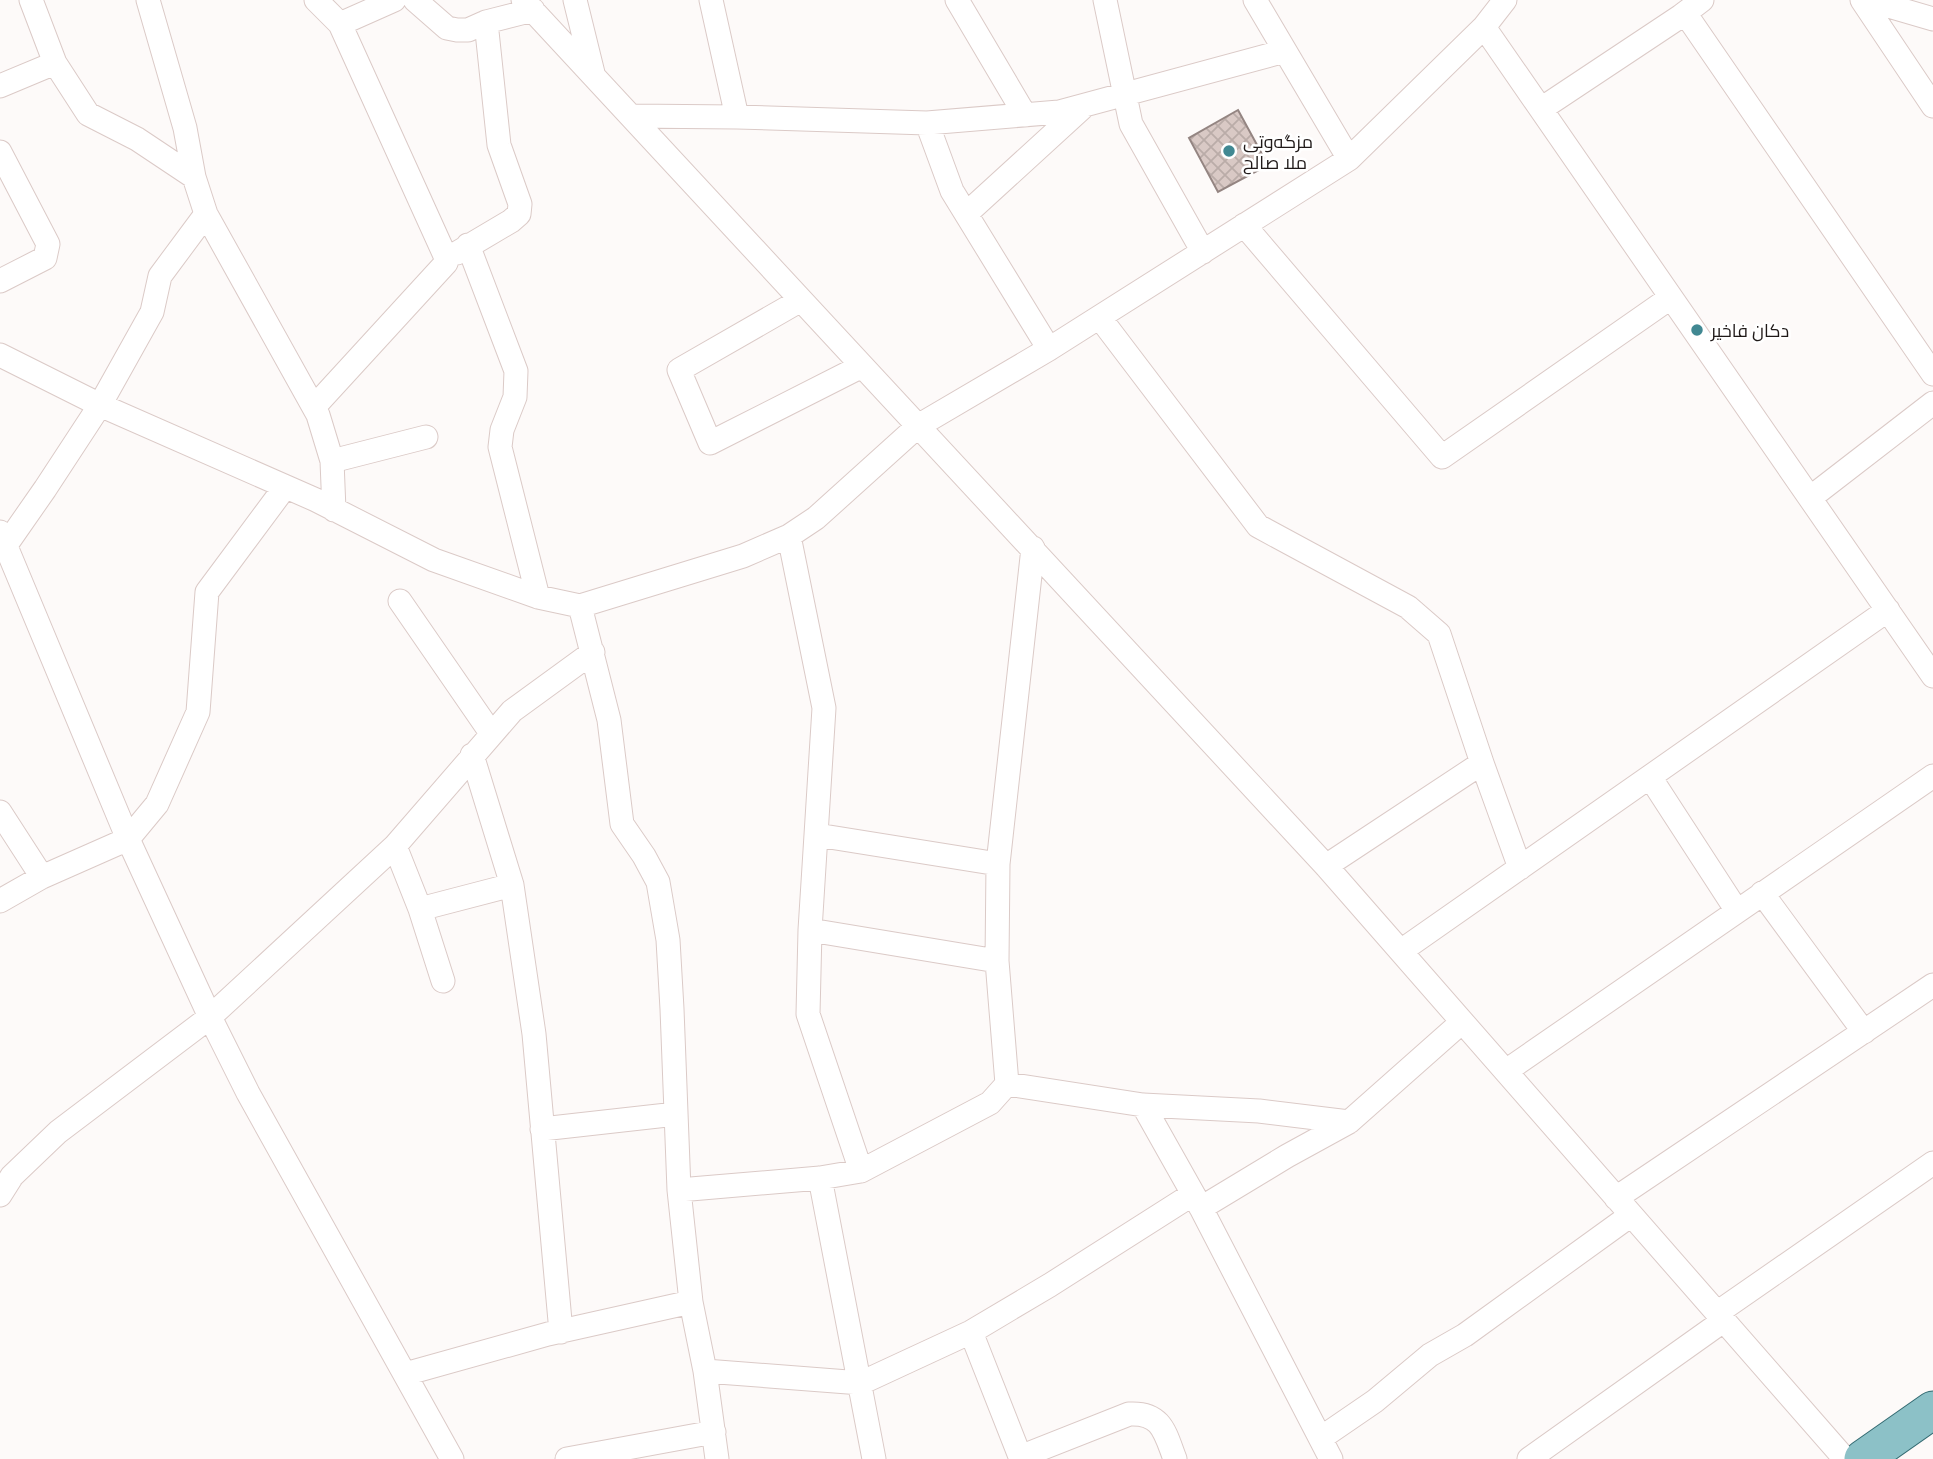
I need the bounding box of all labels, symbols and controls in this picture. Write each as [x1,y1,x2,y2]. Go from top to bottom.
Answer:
place label: مزگه‌وتی ملا صالح [1243,129,1313,175]
marker: مزگه‌وتی ملا صالح [1221,143,1237,159]
place label: دكان فاخیر [1710,318,1789,343]
marker: دكان فاخیر [1689,322,1705,338]

